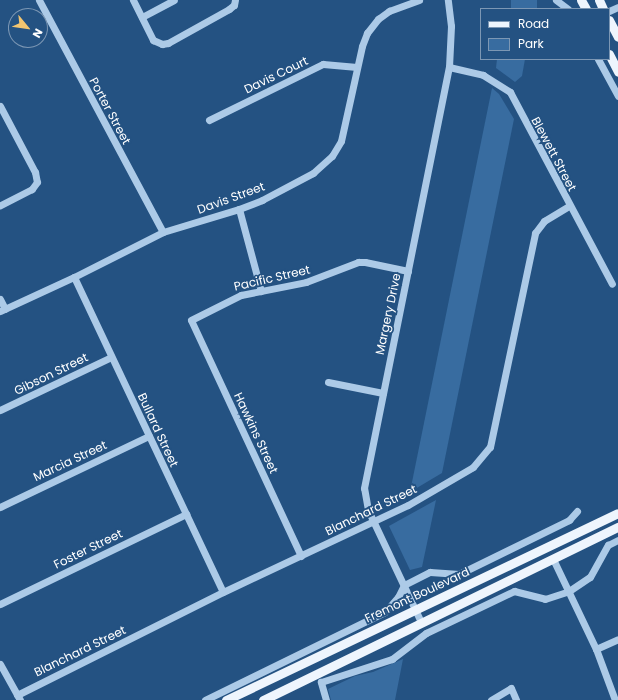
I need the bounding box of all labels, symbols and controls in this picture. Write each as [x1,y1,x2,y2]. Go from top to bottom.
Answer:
north arrow [8,8,48,48]
legend [480,8,610,60]
text: Road [518,15,549,32]
text: N [29,26,47,41]
text: Park [518,35,544,52]
street label: Davis Court [242,53,310,97]
street label: Porter Street [86,75,134,147]
street label: Blewett Street [528,114,580,194]
street label: Davis Street [195,179,267,217]
street label: Pacific Street [232,262,312,294]
street label: Margery Drive [372,272,404,356]
street label: Gibson Street [12,350,90,398]
street label: Hawkins Street [231,390,281,476]
street label: Bullard Street [135,391,181,469]
street label: Marcia Street [31,438,109,484]
street label: Blanchard Street [323,482,419,538]
street label: Foster Street [51,526,125,572]
street label: Fremont Boulevard [362,564,472,626]
street label: Blanchard Street [32,623,128,679]

